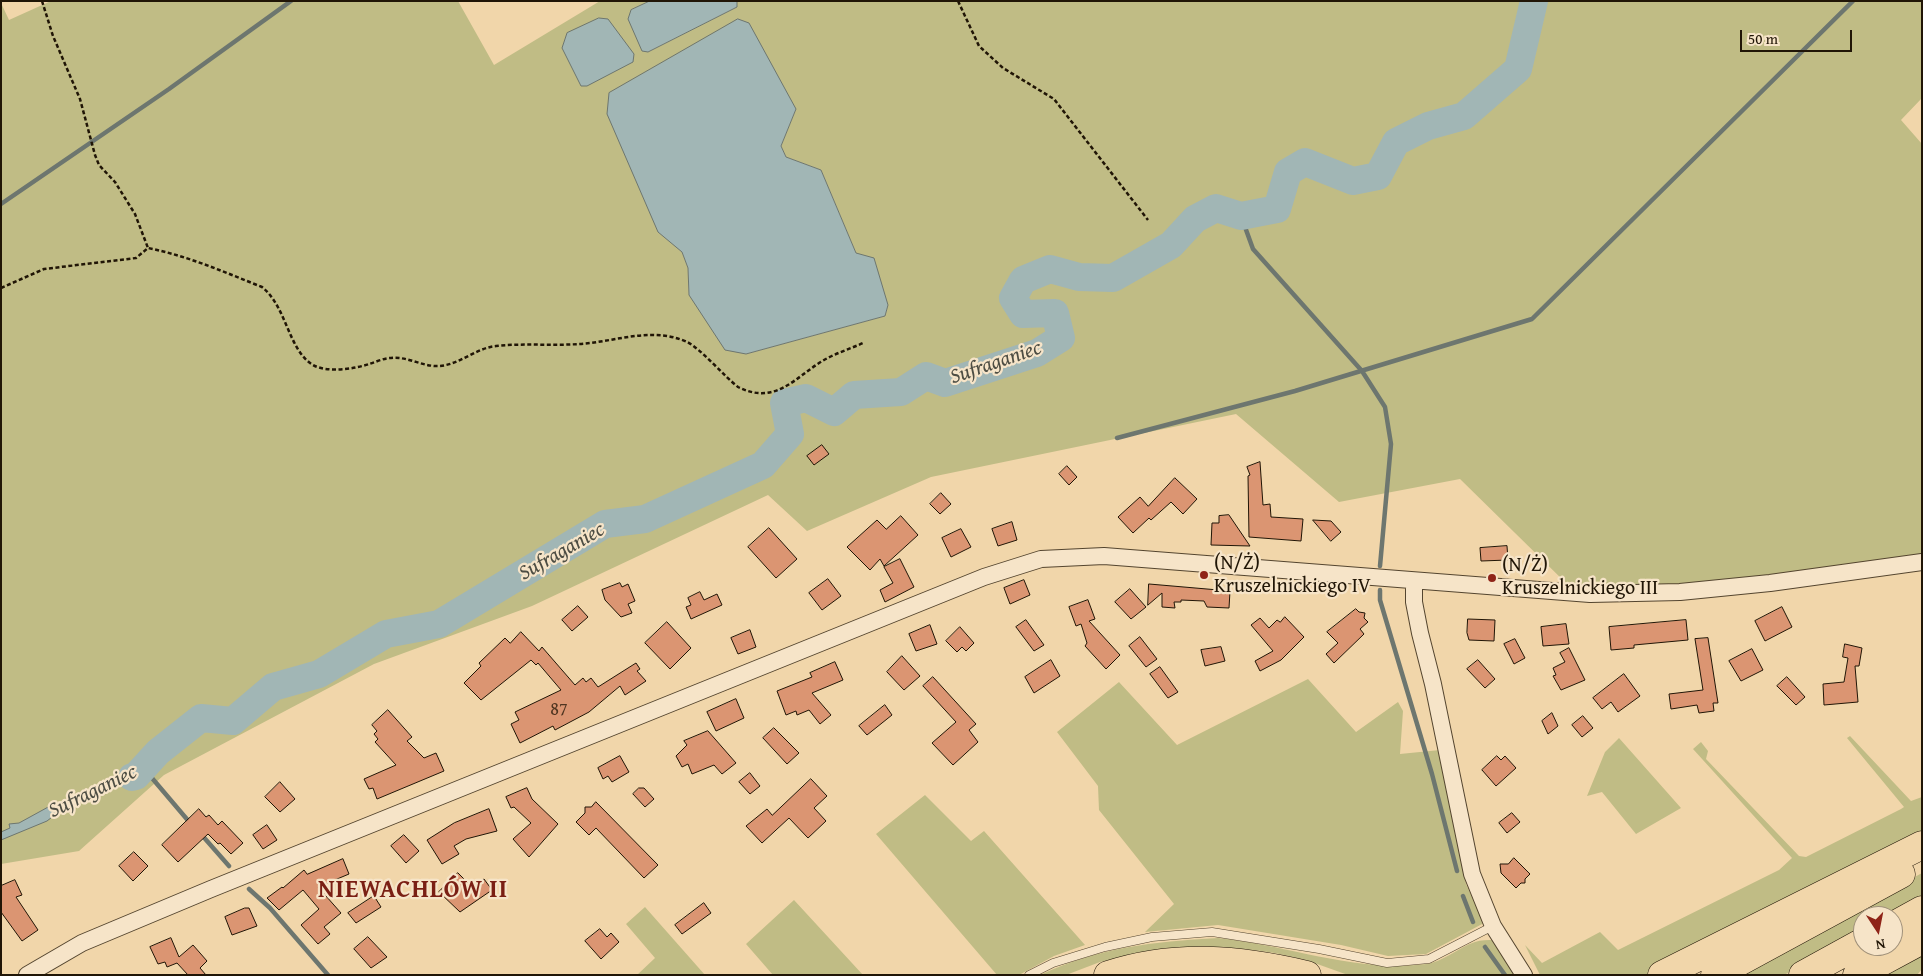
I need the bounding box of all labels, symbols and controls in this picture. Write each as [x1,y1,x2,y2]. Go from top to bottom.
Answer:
scale bar [1743,20,1856,52]
text: 50 m [1748,28,1778,49]
water label: Sufraganiec [947,336,1045,390]
water label: Sufraganiec [514,517,610,587]
place label: (N/Ż) Kruszelnickiego IV [1214,552,1371,599]
place label: (N/Ż) Kruszelnickiego III [1502,554,1658,601]
marker: (N/Ż) Kruszelnickiego IV [1198,569,1210,581]
marker: (N/Ż) Kruszelnickiego III [1486,572,1498,584]
house number: 87 [550,699,568,721]
water label: Sufraganiec [45,760,141,824]
district label: NIEWACHLÓW II [316,876,510,906]
north arrow [1853,906,1903,956]
text: N [1874,934,1887,955]

